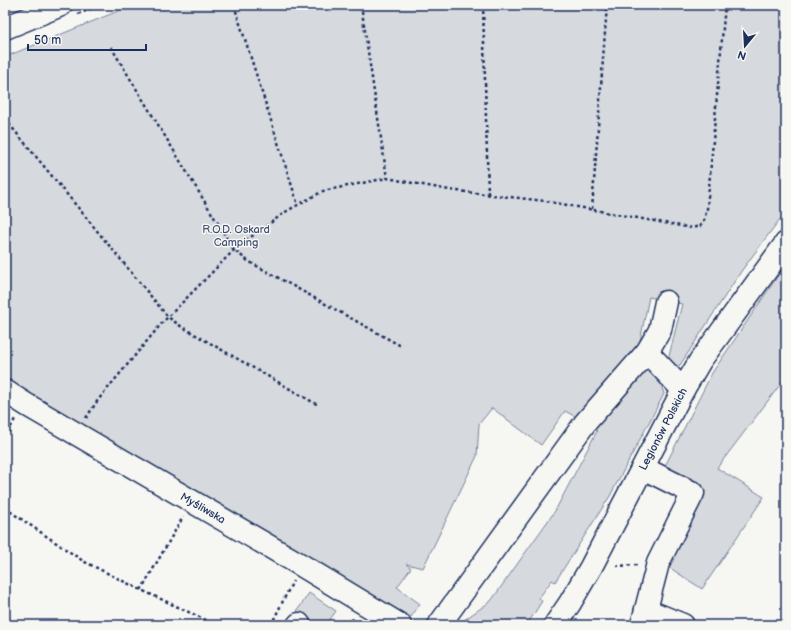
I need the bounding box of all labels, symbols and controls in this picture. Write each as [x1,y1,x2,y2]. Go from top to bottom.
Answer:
scale bar [28,26,146,52]
north arrow [725,26,765,66]
text: 50 m [34,33,61,48]
text: N [736,48,748,62]
park label: R.O.D. Oskard Camping [202,223,270,249]
street label: Legionów Polskich [636,386,690,472]
street label: Myśliwska [178,490,228,526]

